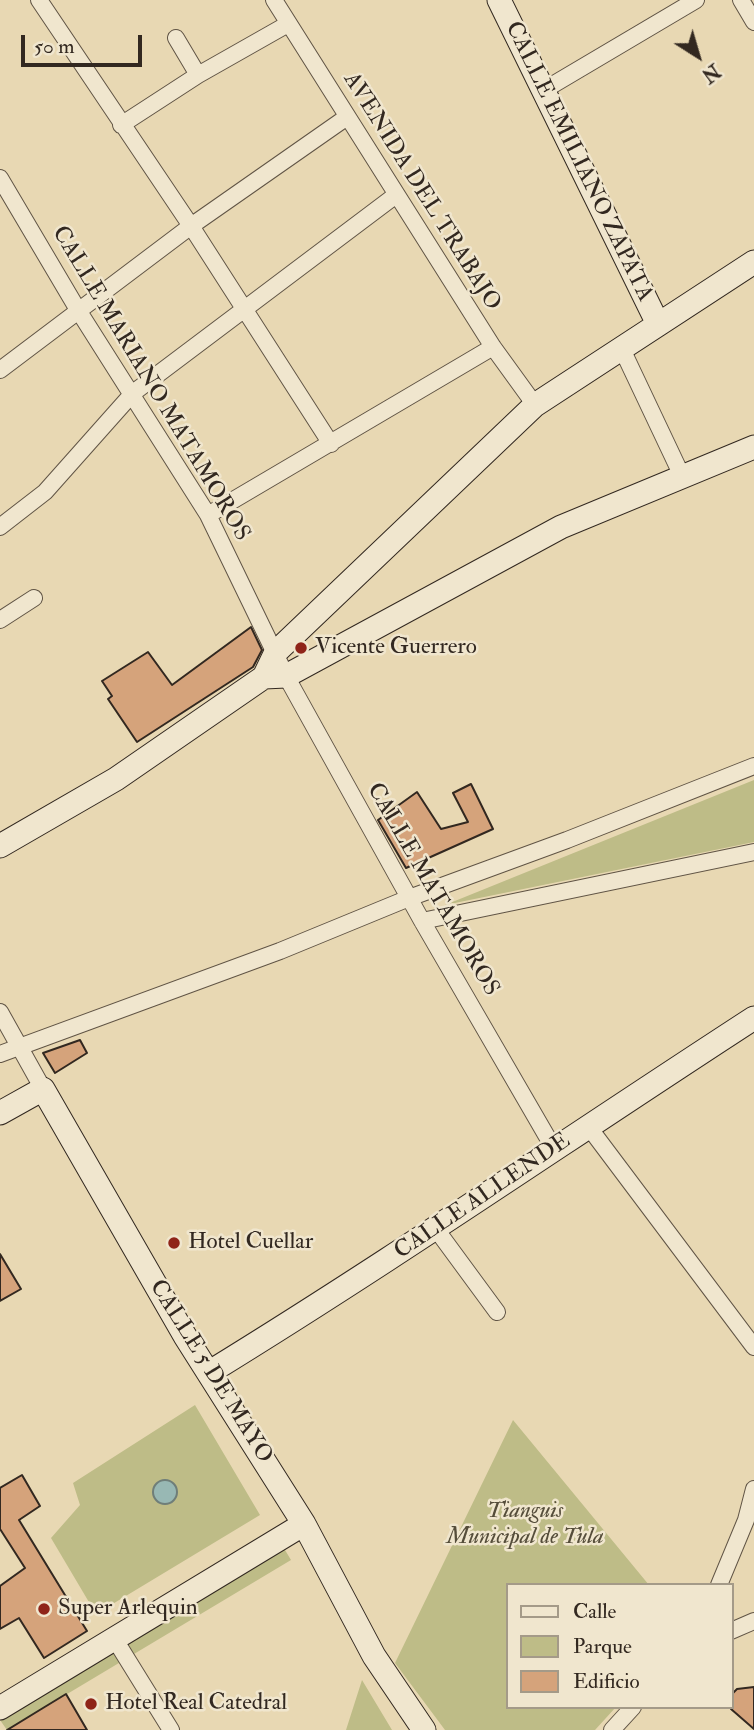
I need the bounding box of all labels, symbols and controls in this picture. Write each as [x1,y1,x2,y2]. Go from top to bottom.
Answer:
street label: CALLE EMILIANO ZAPATA [498,17,658,307]
scale bar [24,21,145,65]
north arrow [663,21,733,91]
text: 50 m [34,33,75,60]
text: N [697,58,725,87]
street label: AVENIDA DEL TRABAJO [336,68,506,316]
street label: CALLE MARIANO MATAMOROS [45,222,255,546]
place label: Vicente Guerrero [315,634,477,662]
marker: Vicente Guerrero [293,640,309,656]
street label: CALLE MATAMOROS [360,779,504,1001]
street label: CALLE ALLENDE [390,1128,576,1266]
place label: Hotel Cuellar [188,1229,313,1257]
marker: Hotel Cuellar [166,1235,182,1251]
street label: CALLE 5 DE MAYO [142,1275,278,1469]
park label: Tianguis Municipal de Tula [446,1498,604,1552]
legend [505,1583,733,1709]
place label: Super Arlequin [58,1595,198,1623]
text: Calle [573,1598,616,1625]
marker: Super Arlequin [36,1601,52,1617]
text: Parque [573,1633,632,1660]
text: Edificio [573,1668,640,1695]
place label: Hotel Real Catedral [105,1690,287,1718]
marker: Hotel Real Catedral [83,1696,99,1712]

